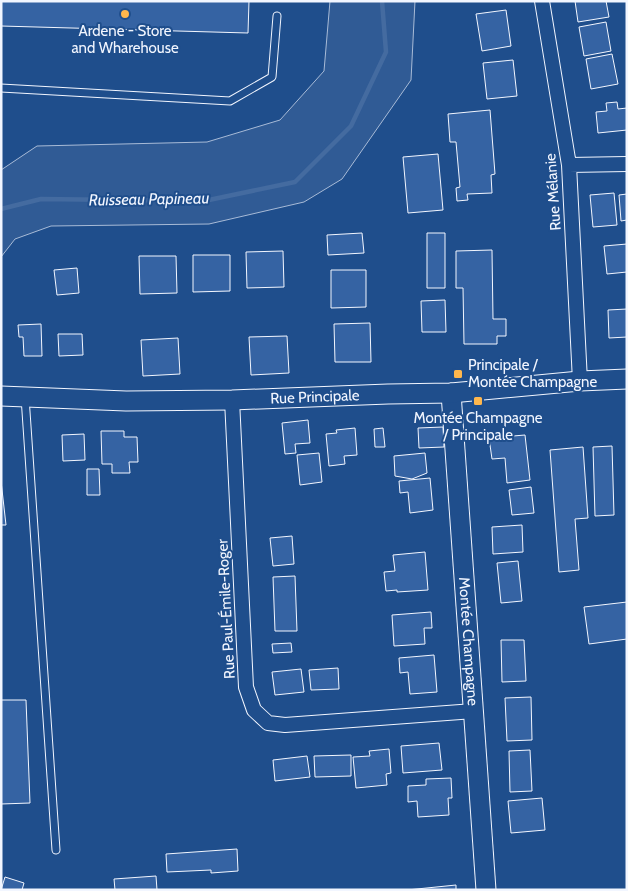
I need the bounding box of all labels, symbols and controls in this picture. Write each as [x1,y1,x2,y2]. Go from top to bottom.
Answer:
marker: Ardene - Store and Wharehouse [119,8,131,20]
place label: Ardene - Store and Wharehouse [71,22,179,57]
street label: Rue Mélanie [541,152,565,231]
water label: Ruisseau Papineau [89,188,210,210]
place label: Principale / Montée Champagne [468,356,597,391]
marker: Principale / Montée Champagne [452,368,464,380]
street label: Rue Principale [270,386,360,408]
marker: Montée Champagne / Principale [472,395,484,407]
place label: Montée Champagne / Principale [413,409,543,444]
street label: Rue Paul-Émile-Roger [212,538,239,679]
street label: Montée Champagne [455,576,482,707]

